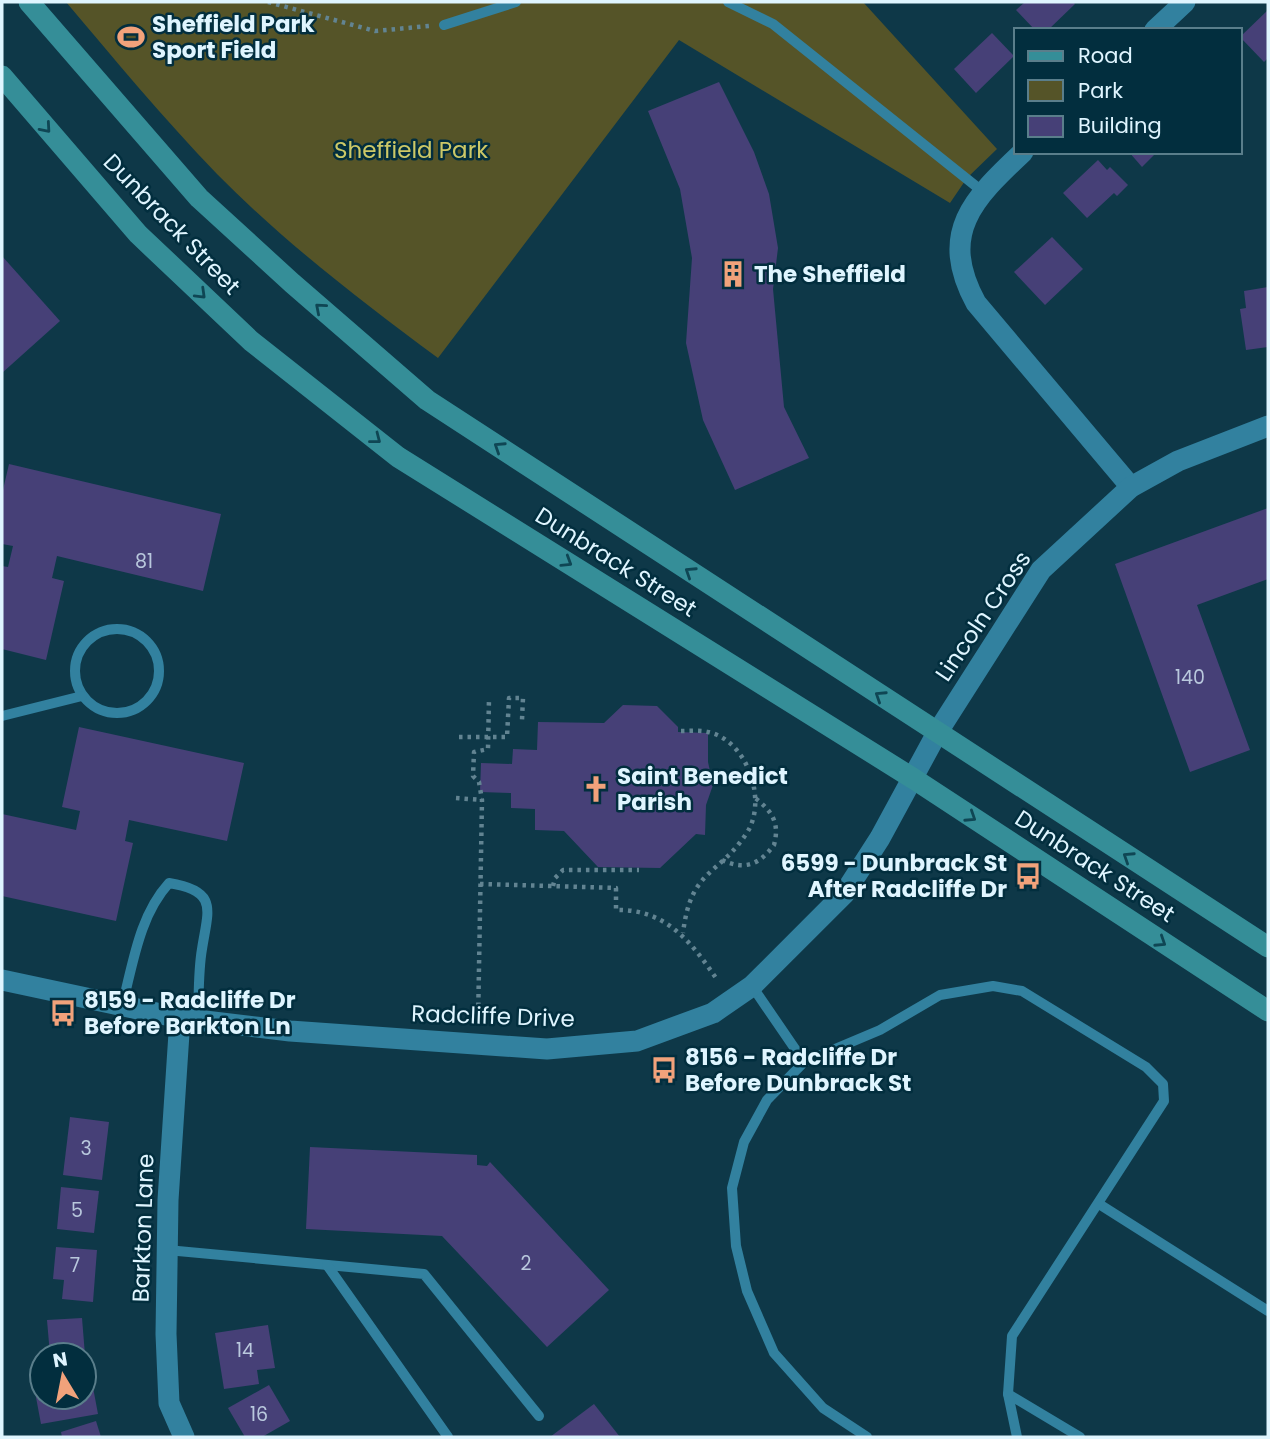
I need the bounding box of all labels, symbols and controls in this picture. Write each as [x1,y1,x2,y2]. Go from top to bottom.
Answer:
place label: Sheffield Park Sport Field [152,8,315,66]
sports icon: Sheffield Park Sport Field [116,22,146,52]
legend [1014,28,1242,154]
text: Road [1078,41,1133,70]
text: Park [1078,76,1123,105]
text: Building [1078,111,1162,140]
one-way arrow [38,119,50,132]
park label: Sheffield Park [334,134,488,166]
street label: Dunbrack Street [96,146,248,302]
place label: The Sheffield [754,258,906,290]
building icon: The Sheffield [718,259,748,289]
one-way arrow [193,286,206,299]
one-way arrow [315,304,328,316]
one-way arrow [368,431,380,444]
one-way arrow [494,443,507,456]
street label: Dunbrack Street [529,500,703,624]
street label: Lincoln Cross [928,545,1038,687]
house number: 81 [135,548,153,575]
one-way arrow [559,554,572,567]
one-way arrow [684,567,697,580]
house number: 140 [1175,664,1205,691]
one-way arrow [875,692,888,704]
place label: Saint Benedict Parish [617,760,788,818]
church icon: Saint Benedict Parish [581,774,611,804]
street label: Dunbrack Street [1009,802,1181,930]
one-way arrow [963,808,976,821]
place label: 6599 - Dunbrack St After Radcliffe Dr [781,847,1007,905]
one-way arrow [1123,853,1136,866]
bus stop icon: 6599 - Dunbrack St After Radcliffe Dr [1013,861,1043,891]
one-way arrow [1153,933,1166,946]
place label: 8159 - Radcliffe Dr Before Barkton Ln [84,984,296,1042]
street label: Radcliffe Drive [411,997,575,1035]
bus stop icon: 8159 - Radcliffe Dr Before Barkton Ln [48,998,78,1028]
place label: 8156 - Radcliffe Dr Before Dunbrack St [685,1041,911,1099]
bus stop icon: 8156 - Radcliffe Dr Before Dunbrack St [649,1055,679,1085]
house number: 3 [80,1135,92,1162]
street label: Barkton Lane [124,1153,162,1303]
house number: 5 [71,1197,83,1224]
house number: 2 [521,1250,532,1277]
house number: 7 [70,1252,80,1279]
house number: 14 [236,1337,254,1364]
north arrow [28,1341,98,1411]
text: N [51,1345,70,1374]
house number: 16 [250,1401,268,1428]

